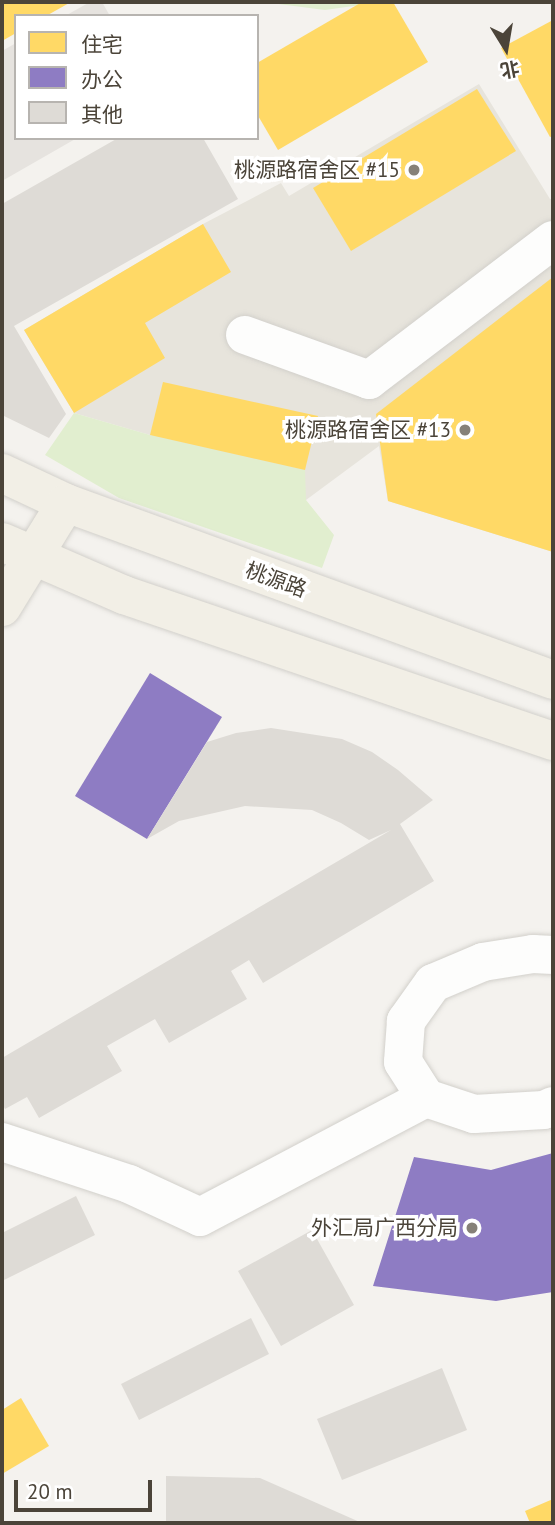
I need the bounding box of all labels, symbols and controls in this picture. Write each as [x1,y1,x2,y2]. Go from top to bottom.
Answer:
legend [14,14,259,140]
north arrow [471,14,541,84]
text: 住宅 [81,31,123,58]
text: 北 [498,56,522,83]
text: 办公 [81,66,123,93]
text: 其他 [81,101,123,128]
place label: 桃源路宿舍区 #15 [234,157,400,183]
marker: 桃源路宿舍区 #15 [406,162,422,178]
place label: 桃源路宿舍区 #13 [285,417,451,443]
marker: 桃源路宿舍区 #13 [457,422,473,438]
street label: 桃源路 [242,557,310,603]
place label: 外汇局广西分局 [311,1215,458,1241]
marker: 外汇局广西分局 [464,1220,480,1236]
scale bar [18,1466,156,1510]
text: 20 m [27,1478,73,1505]

